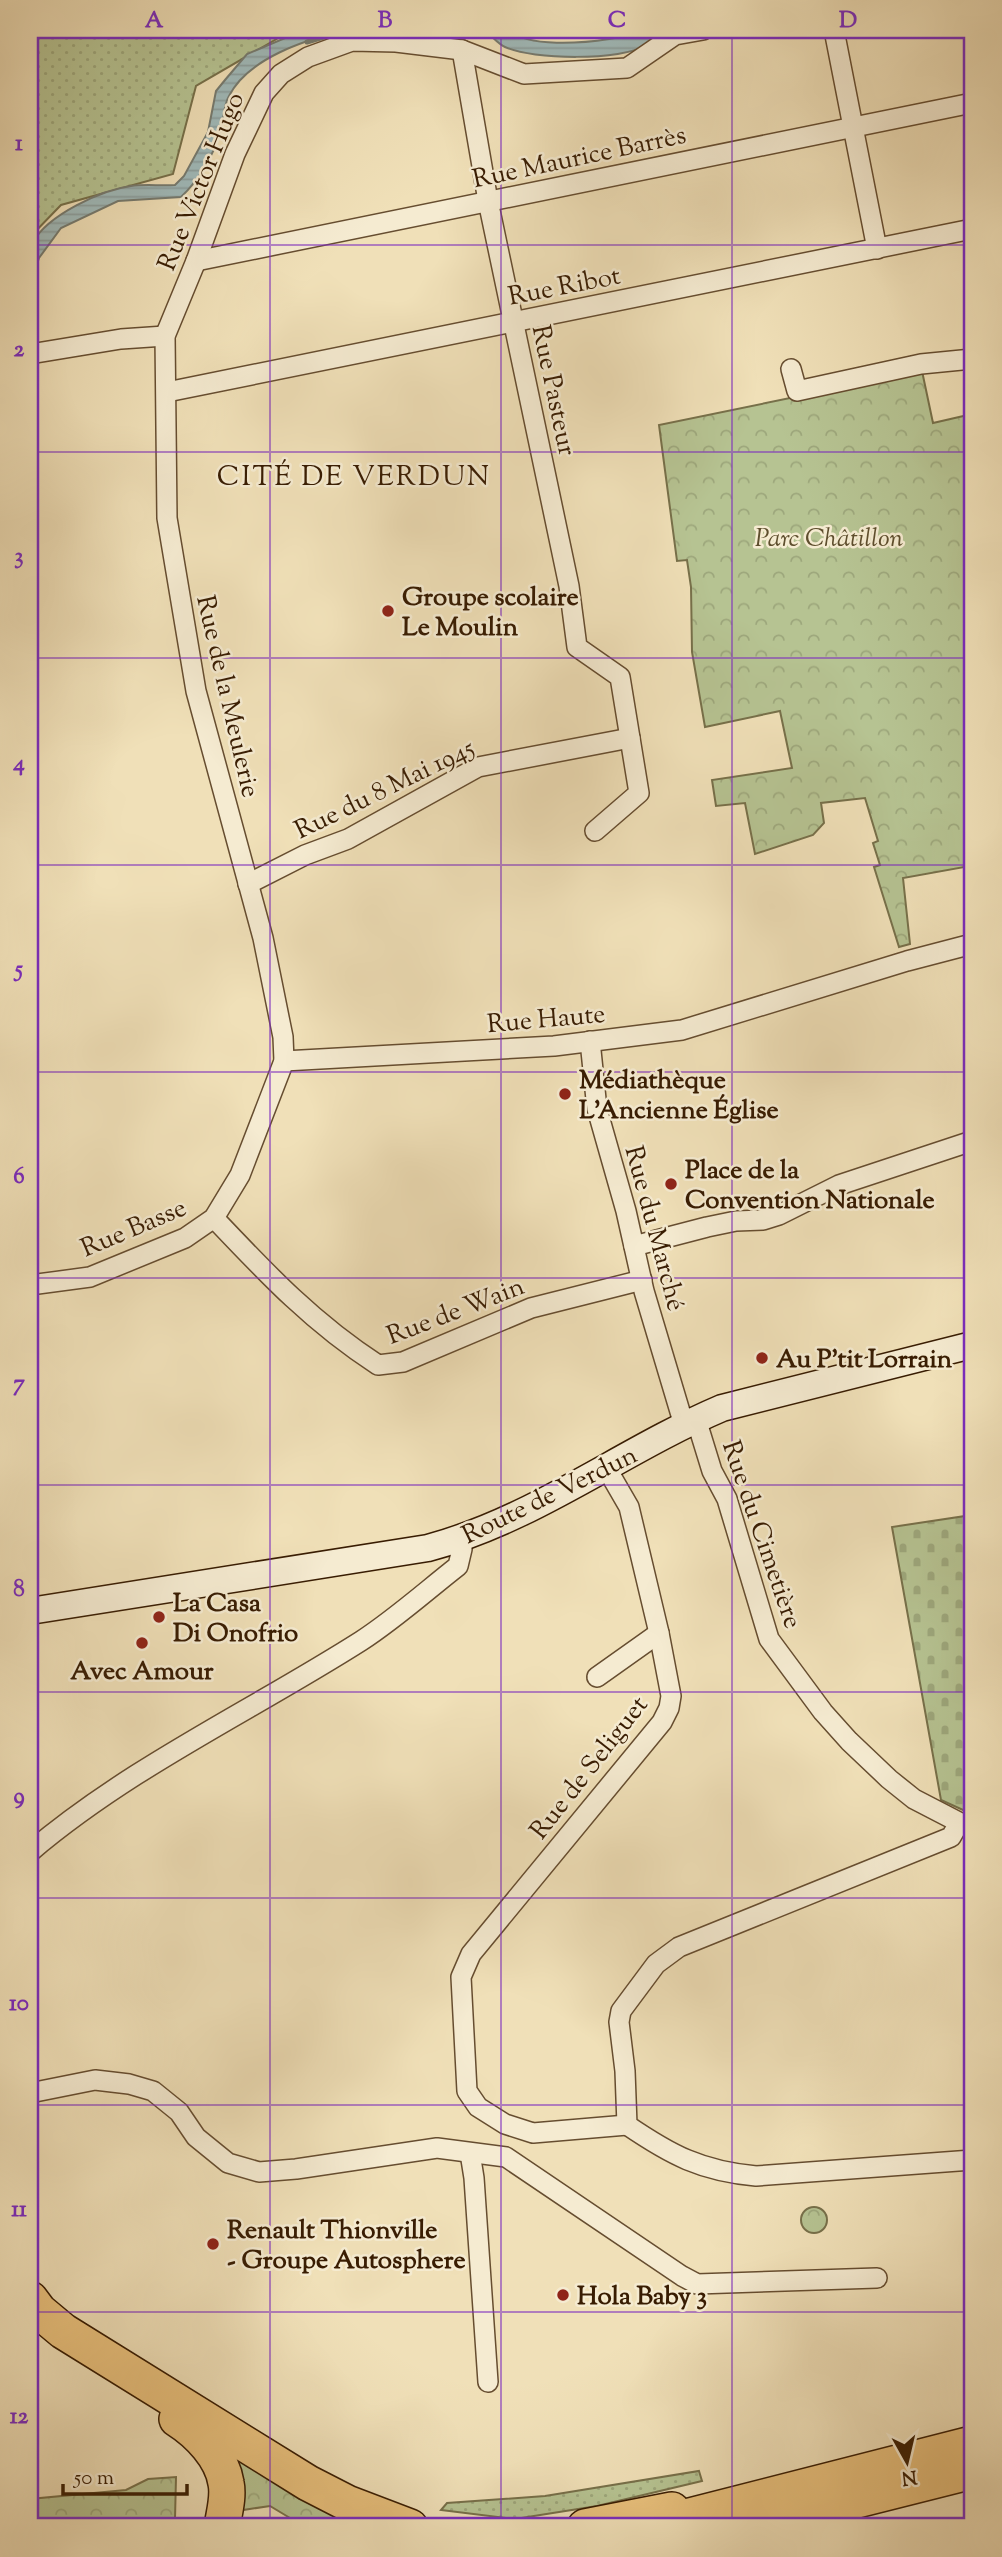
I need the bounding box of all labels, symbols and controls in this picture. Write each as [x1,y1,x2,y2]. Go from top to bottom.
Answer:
text: A [145,5,164,38]
text: B [378,5,393,38]
text: C [608,5,626,38]
text: D [839,5,857,38]
street label: Rue Victor Hugo [150,87,255,277]
street label: Rue Maurice Barrès [469,118,690,199]
text: 1 [15,128,23,161]
street label: Rue Ribot [505,258,624,316]
street label: Rue Pasteur [521,322,585,460]
text: 2 [14,334,25,367]
district label: CITÉ DE VERDUN [217,458,491,498]
park label: Parc Châtillon [755,521,903,558]
text: 3 [14,541,24,574]
place label: Groupe scolaire Le Moulin [402,580,579,647]
street label: Rue de la Meulerie [185,592,268,801]
marker: Groupe scolaire Le Moulin [380,603,396,619]
street label: Rue du 8 Mai 1945 [289,731,481,850]
text: 4 [12,748,25,781]
text: 5 [13,954,23,987]
street label: Rue Haute [485,997,607,1044]
place label: Médiathèque L'Ancienne Église [579,1063,779,1130]
marker: Médiathèque L'Ancienne Église [557,1086,573,1102]
street label: Rue du Marché [614,1142,693,1315]
place label: Place de la Convention Nationale [685,1153,935,1220]
text: 6 [13,1161,25,1194]
marker: Place de la Convention Nationale [663,1176,679,1192]
street label: Rue Basse [75,1190,193,1268]
street label: Rue de Wain [382,1269,530,1356]
place label: Au P'tit Lorrain [776,1342,953,1379]
marker: Au P'tit Lorrain [754,1350,770,1366]
text: 7 [13,1368,25,1401]
street label: Rue du Cimetière [711,1436,810,1634]
street label: Route de Verdun [456,1438,644,1555]
text: 8 [13,1574,25,1607]
place label: La Casa Di Onofrio [173,1586,298,1653]
marker: La Casa Di Onofrio [151,1609,167,1625]
marker: Avec Amour [134,1635,150,1651]
place label: Avec Amour [70,1654,214,1691]
street label: Rue de Seliguet [522,1689,658,1848]
text: 9 [13,1781,25,1814]
text: 10 [9,1988,29,2021]
text: 11 [11,2194,27,2227]
place label: Renault Thionville - Groupe Autosphere [227,2213,466,2280]
marker: Renault Thionville - Groupe Autosphere [205,2236,221,2252]
place label: Hola Baby 3 [577,2279,707,2316]
marker: Hola Baby 3 [555,2287,571,2303]
text: 12 [10,2401,29,2434]
north arrow [872,2428,942,2498]
scale bar [63,2452,187,2496]
text: N [900,2462,918,2491]
text: 50 m [73,2464,114,2494]

